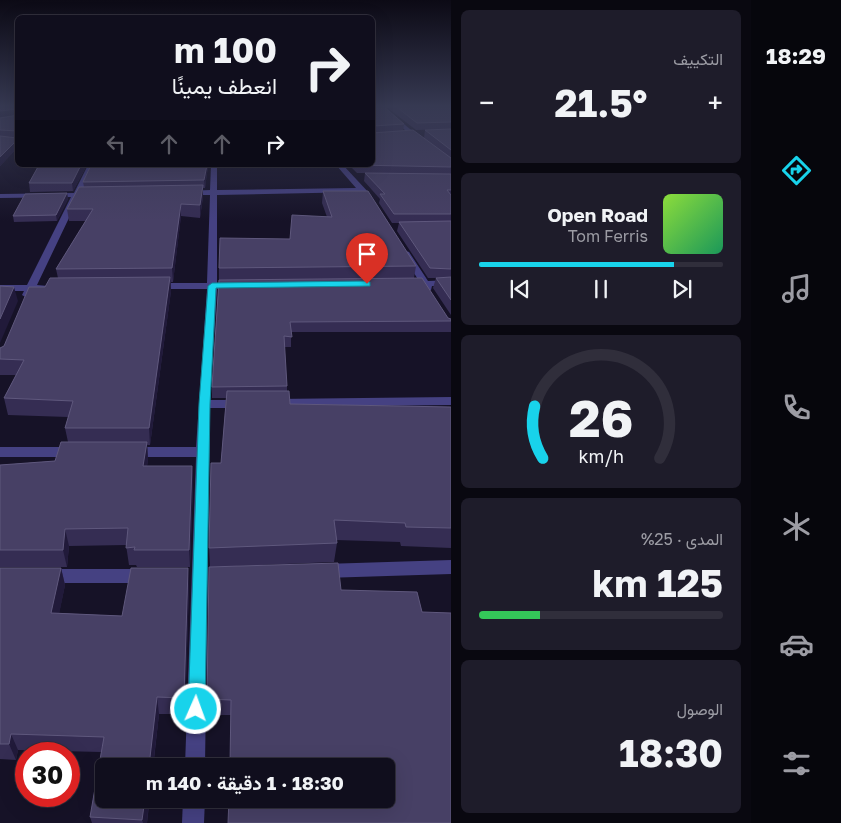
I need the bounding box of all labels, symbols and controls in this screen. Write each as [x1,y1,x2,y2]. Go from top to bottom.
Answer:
text: 100 m [174,29,277,71]
icon: right [295,35,360,100]
text: 18:29 [766,42,826,69]
text: التكييف [673,49,723,69]
text: انعطف يمينًا [172,72,277,99]
text: 21.5° [555,80,647,125]
text: − [479,86,494,119]
text: + [708,86,723,119]
icon: left [102,130,130,158]
icon: ahead [155,130,183,158]
icon: ahead [208,130,236,158]
icon: right [261,130,289,158]
icon: directions [779,153,814,188]
text: Open Road [547,203,648,226]
text: Tom Ferris [568,226,648,246]
pin [346,233,388,284]
icon: arrive [353,240,381,268]
icon: music [779,271,814,306]
icon: previous [506,275,534,303]
icon: pause [587,275,615,303]
icon: next [668,275,696,303]
text: 26 [569,386,633,448]
icon: phone [779,390,814,425]
text: km/h [578,445,624,467]
icon: climate [779,509,814,544]
text: المدى · 25% [641,529,723,549]
text: 125 km [592,560,723,605]
icon: car [779,627,814,662]
position arrow [169,682,221,734]
text: الوصول [677,699,723,719]
text: 18:30 [619,730,723,775]
speed limit sign: 30 [15,742,80,807]
icon: filters [779,746,814,781]
text: 18:30 · 1 دقيقة · 140 m [146,771,344,794]

